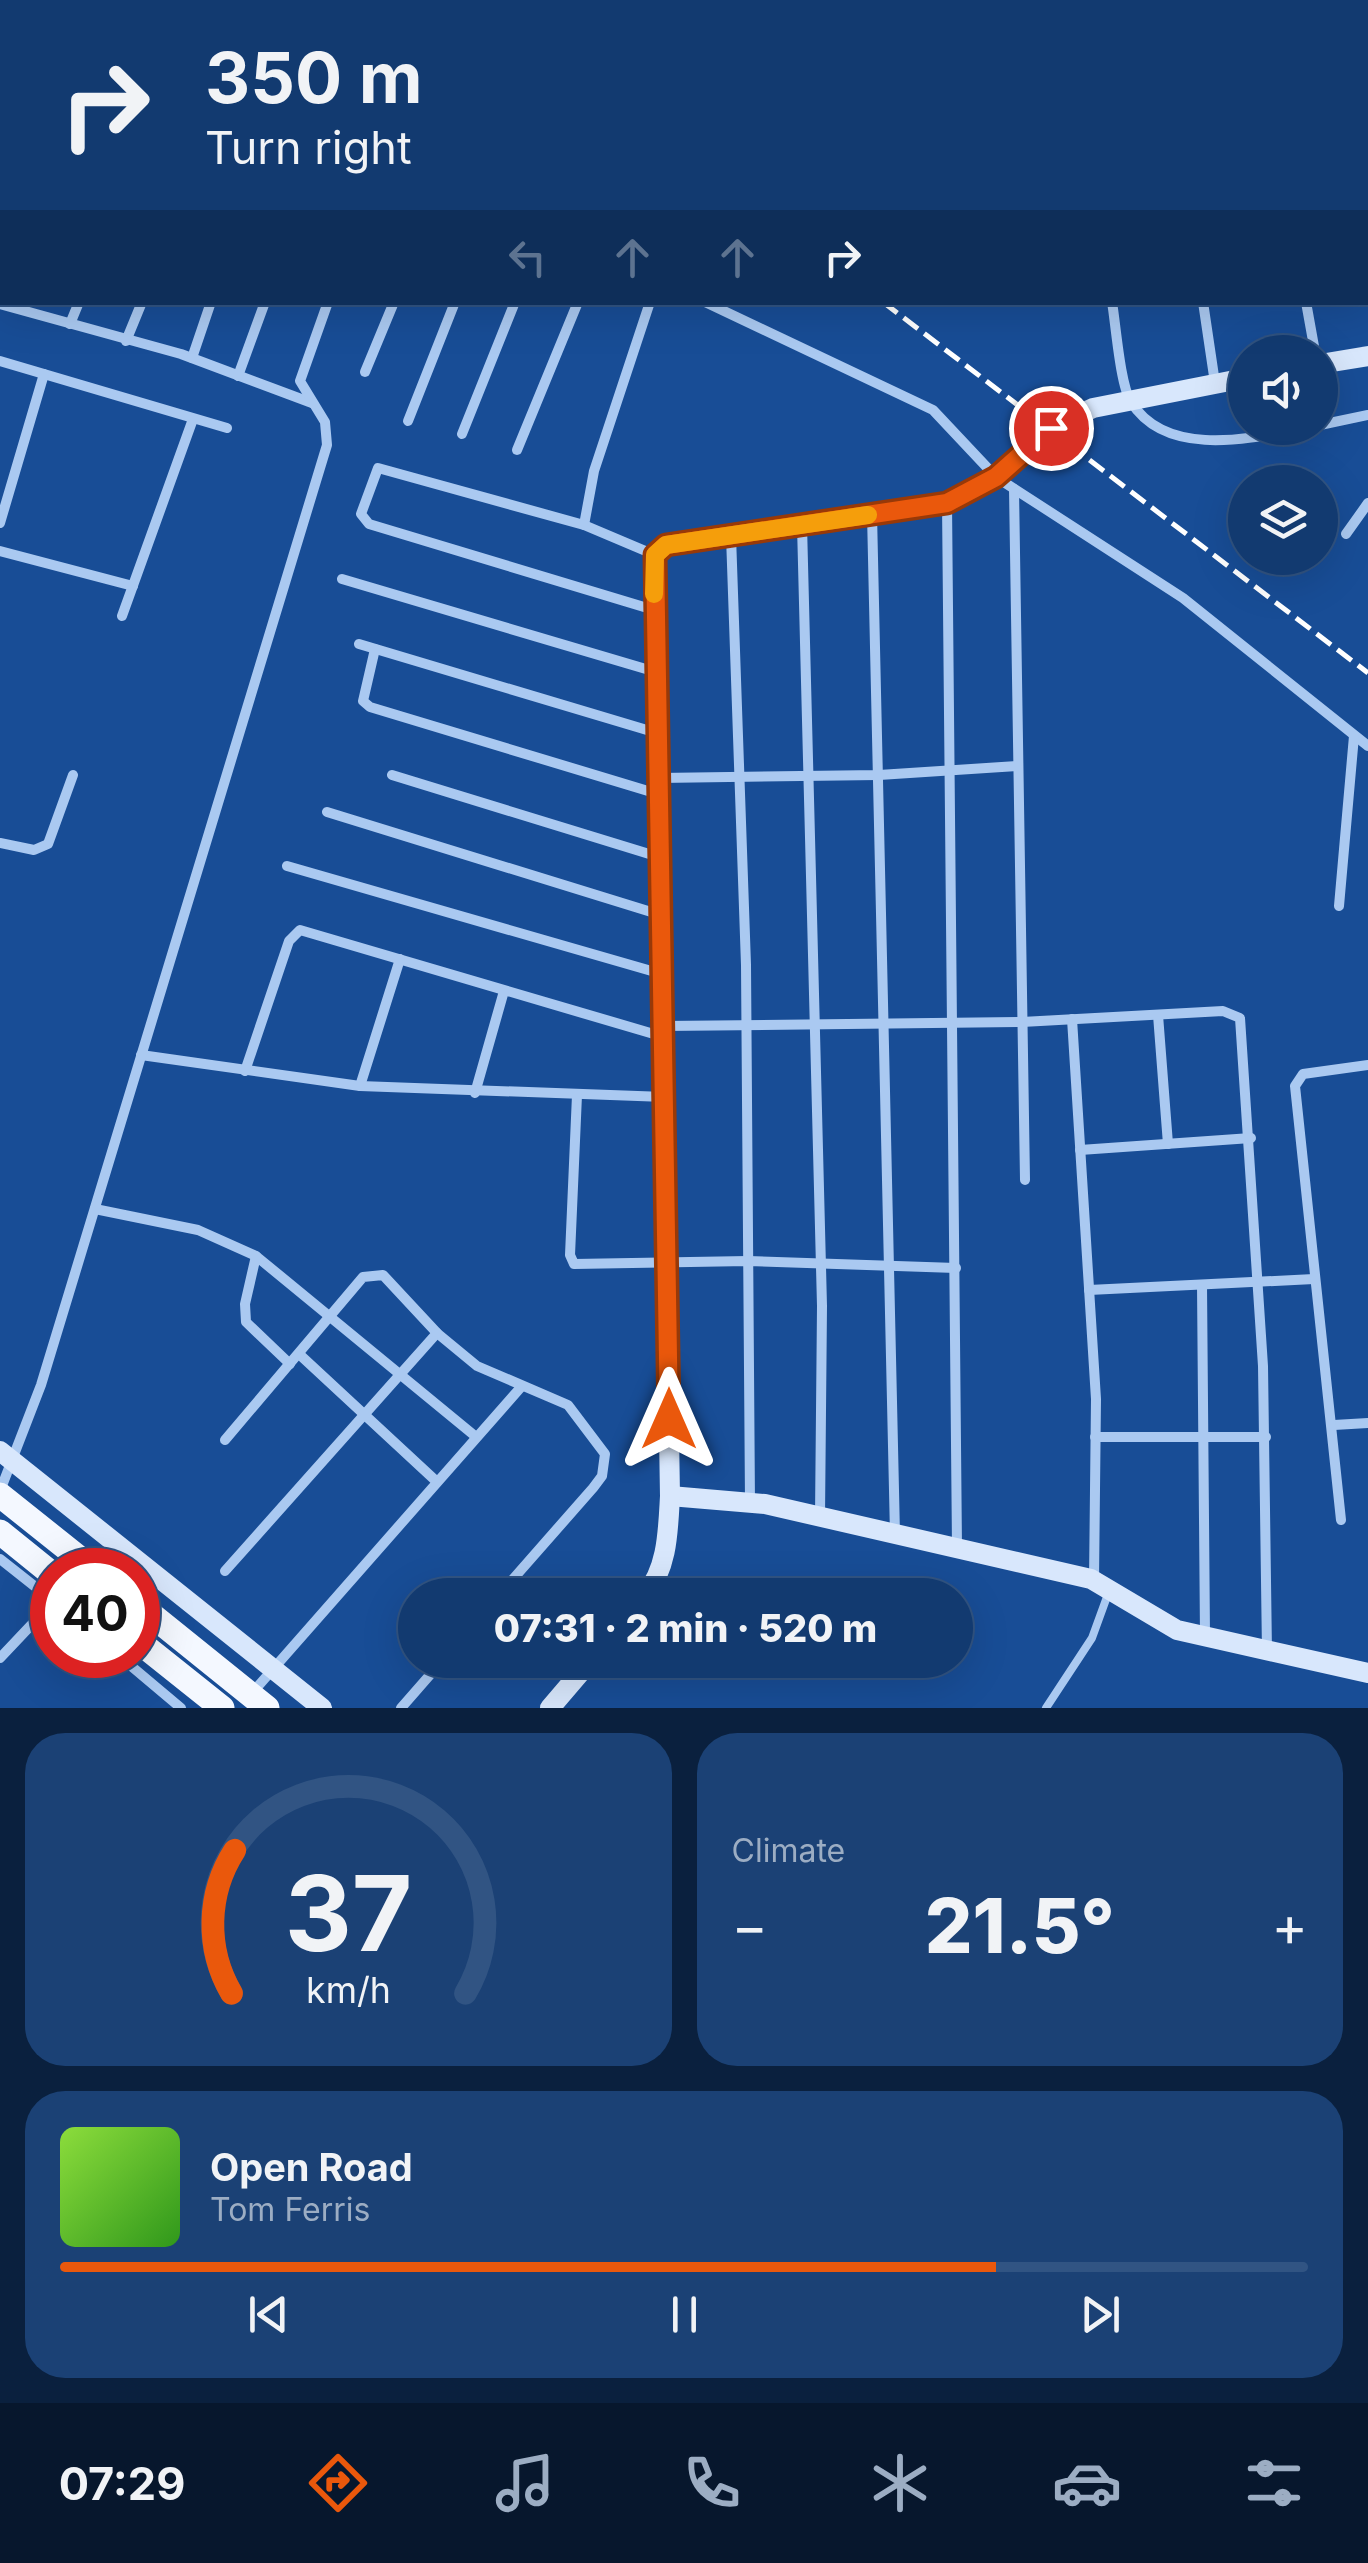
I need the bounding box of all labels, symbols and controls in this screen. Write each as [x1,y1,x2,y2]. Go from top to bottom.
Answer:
text: 350 m [205,35,423,120]
icon: right [40,40,170,170]
text: Turn right [205,120,412,175]
icon: left [500,230,555,285]
icon: ahead [605,230,660,285]
icon: ahead [710,230,765,285]
icon: right [815,230,870,285]
map controls [1228,335,1338,575]
button: sound [1228,335,1338,445]
pin [1009,386,1094,471]
icon: arrive [1024,401,1079,456]
button: layers [1228,465,1338,575]
position arrow [617,1367,721,1471]
speed limit sign: 40 [30,1548,160,1678]
text: 07:31 · 2 min · 520 m [494,1605,877,1651]
text: Climate [732,1831,845,1870]
text: 37 [284,1850,412,1976]
text: 21.5° [925,1880,1115,1971]
text: − [732,1893,768,1959]
text: + [1272,1893,1308,1959]
text: km/h [306,1968,391,2012]
text: Open Road [210,2144,413,2190]
text: Tom Ferris [210,2190,370,2229]
icon: previous [241,2287,296,2342]
icon: pause [657,2287,712,2342]
icon: next [1073,2287,1128,2342]
icon: directions [303,2448,373,2518]
icon: music [490,2448,560,2518]
icon: phone [677,2448,747,2518]
icon: climate [865,2448,935,2518]
icon: car [1052,2448,1122,2518]
icon: filters [1239,2448,1309,2518]
text: 07:29 [59,2456,185,2511]

